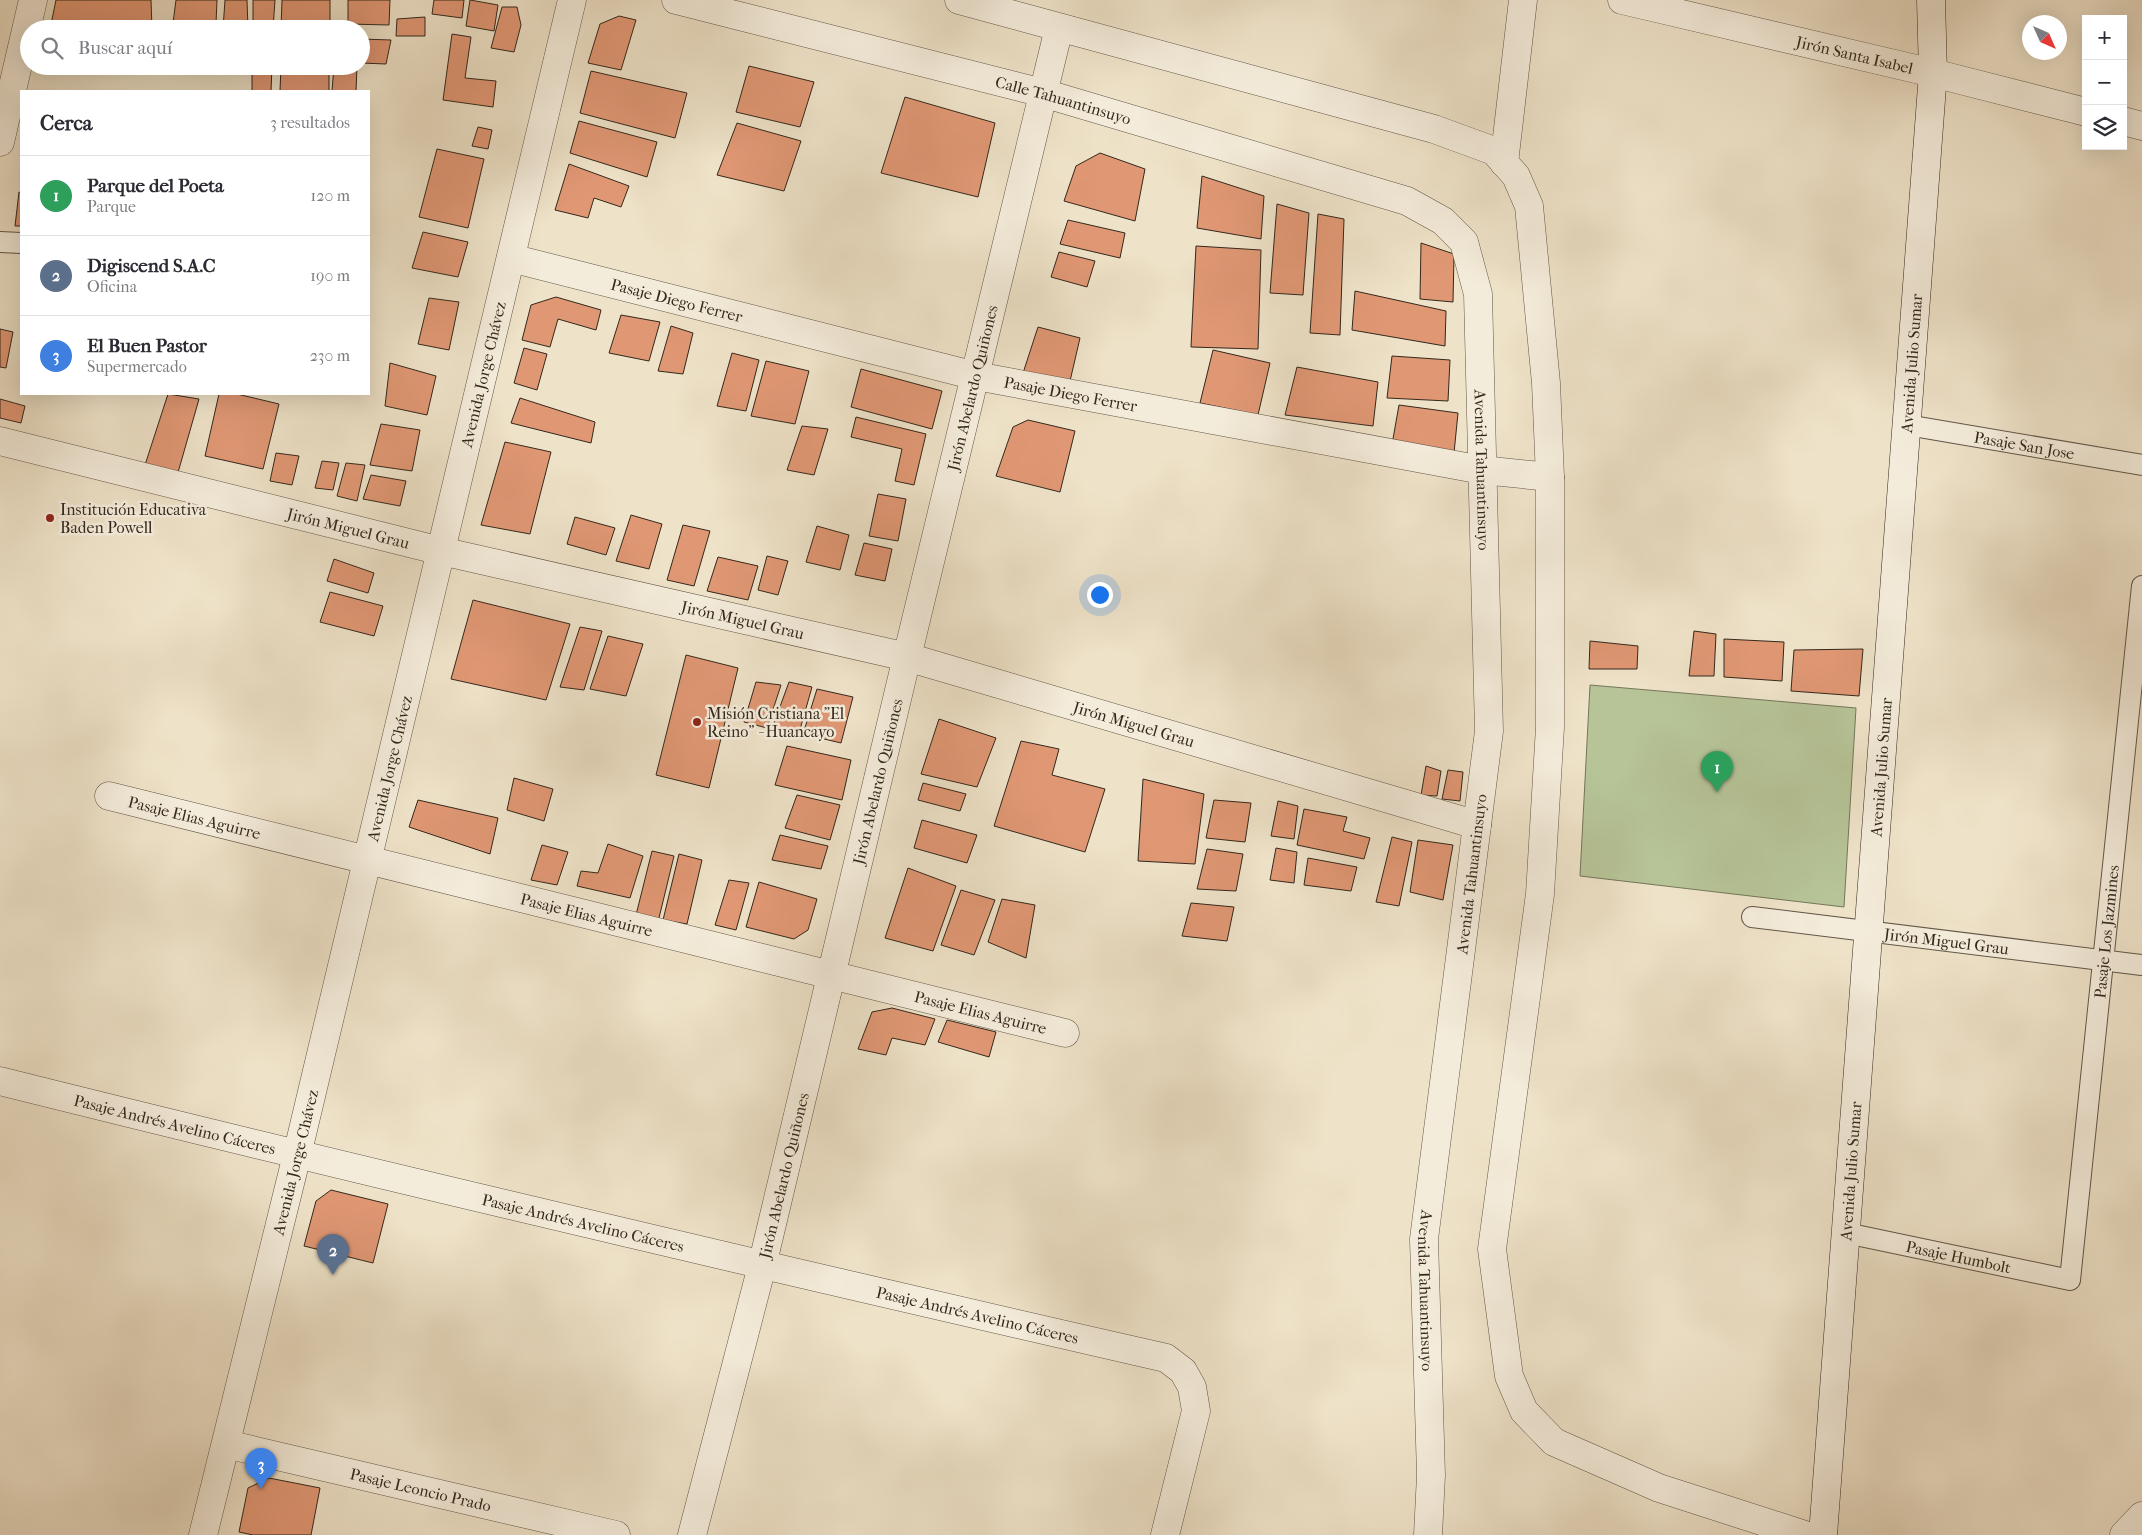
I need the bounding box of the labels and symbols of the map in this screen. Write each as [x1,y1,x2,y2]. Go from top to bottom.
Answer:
north arrow [2022,15,2067,60]
street label: Jirón Santa Isabel [1792,32,1916,78]
street label: Calle Tahuantinsuyo [993,72,1133,129]
street label: Pasaje Diego Ferrer [609,275,745,326]
street label: Avenida Julio Sumar [1897,293,1926,435]
street label: Avenida Jorge Chávez [457,300,510,450]
street label: Jirón Abelardo Quiñones [943,303,1002,475]
street label: Pasaje Diego Ferrer [1002,372,1139,416]
street label: Avenida Tahuantinsuyo [1470,388,1493,551]
street label: Pasaje San Jose [1973,428,2076,463]
place label: Institución Educativa Baden Powell [60,500,207,537]
street label: Jirón Miguel Grau [283,503,411,553]
marker: Institución Educativa Baden Powell [44,512,56,524]
your location [1087,582,1113,608]
street label: Jirón Miguel Grau [677,597,806,643]
street label: Avenida Jorge Chávez [363,694,416,844]
street label: Jirón Abelardo Quiñones [848,697,907,868]
street label: Jirón Miguel Grau [1069,697,1197,751]
street label: Avenida Julio Sumar [1866,697,1896,838]
place label: Misión Cristiana "El Reino" - Huancayo [707,704,845,741]
marker: Misión Cristiana "El Reino" - Huancayo [691,716,703,728]
pin: 1 [1701,751,1733,792]
street label: Pasaje Elias Aguirre [126,792,263,843]
street label: Avenida Tahuantinsuyo [1452,793,1491,956]
street label: Pasaje Los Jazmines [2090,864,2123,999]
street label: Pasaje Elias Aguirre [518,889,655,940]
street label: Jirón Miguel Grau [1881,924,2010,959]
street label: Pasaje Elias Aguirre [912,987,1049,1038]
street label: Avenida Jorge Chávez [268,1088,322,1238]
street label: Pasaje Andrés Avelino Cáceres [72,1091,278,1159]
street label: Jirón Abelardo Quiñones [755,1091,813,1262]
street label: Avenida Julio Sumar [1836,1101,1866,1242]
street label: Pasaje Andrés Avelino Cáceres [480,1190,686,1256]
street label: Avenida Tahuantinsuyo [1414,1208,1437,1372]
pin: 2 [317,1234,349,1275]
street label: Pasaje Humbolt [1904,1237,2013,1277]
street label: Pasaje Andrés Avelino Cáceres [874,1283,1081,1348]
pin: 3 [245,1448,277,1489]
street label: Pasaje Leoncio Prado [348,1464,493,1516]

